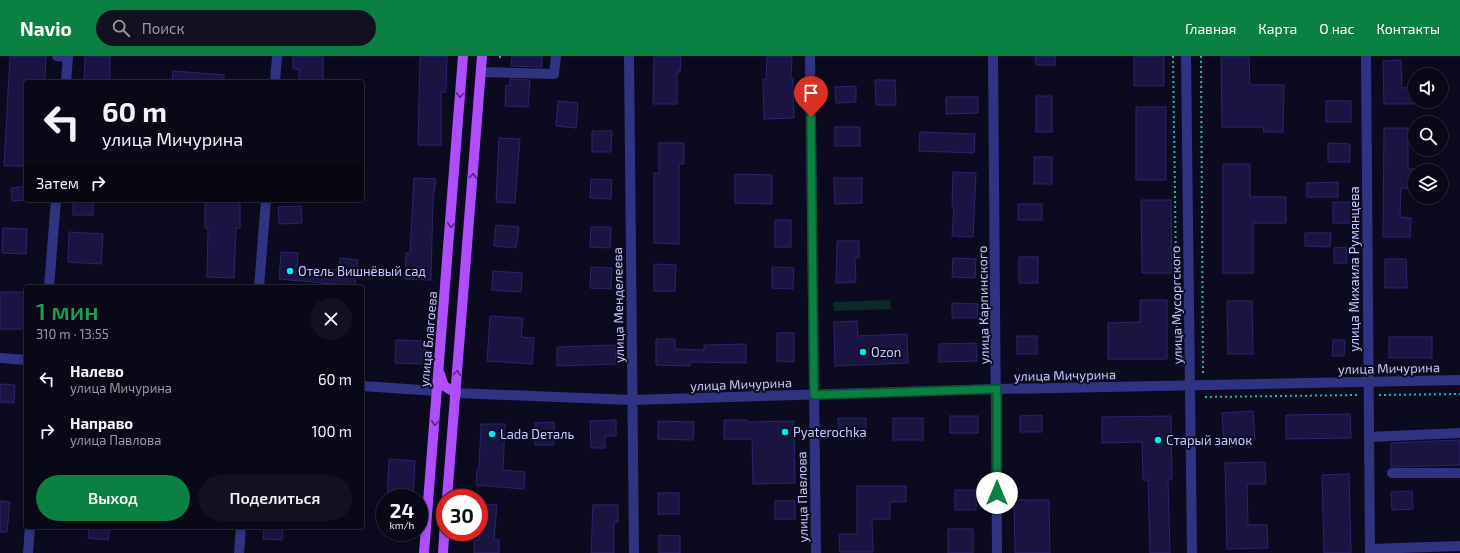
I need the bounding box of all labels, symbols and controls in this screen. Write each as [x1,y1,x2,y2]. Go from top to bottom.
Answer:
search box [96,10,376,46]
text: Navio [20,17,72,40]
icon: search [110,17,132,39]
text: Поиск [142,19,185,37]
text: Главная [1185,20,1236,37]
text: Карта [1258,20,1297,37]
text: О нас [1319,20,1355,37]
text: Контакты [1377,20,1440,37]
map controls [1408,68,1448,204]
button: sound [1408,68,1448,108]
pin [794,76,828,117]
icon: arrive [800,82,822,104]
one-way arrow [455,92,464,98]
text: 60 m [102,94,167,128]
icon: left [36,96,88,148]
button: search [1408,116,1448,156]
text: улица Мичурина [102,128,243,150]
button: layers [1408,164,1448,204]
icon: right [87,172,109,194]
one-way arrow [468,173,477,179]
text: Затем [36,174,79,192]
street label: улица Михаила Румянцева [1346,186,1362,352]
one-way arrow [446,222,455,228]
street label: улица Карпинского [974,246,992,364]
street label: улица Мусоргского [1167,246,1185,364]
street label: улица Менделеева [609,247,627,363]
place label: Отель Вишнёвый сад [298,263,426,279]
marker: Отель Вишнёвый сад [285,266,295,276]
street label: улица Благоева [416,290,440,388]
text: 1 мин [36,296,98,325]
button: close [310,298,352,340]
text: 310 m · 13:55 [36,326,109,342]
place label: Ozon [871,344,901,360]
marker: Ozon [858,347,868,357]
street label: улица Мичурина [1338,359,1440,377]
text: Налево [70,362,124,380]
street label: улица Мичурина [1014,366,1116,384]
icon: left [36,368,58,390]
text: 60 m [318,370,352,388]
one-way arrow [453,370,462,376]
street label: улица Мичурина [690,374,792,394]
text: улица Мичурина [70,380,172,396]
text: Направо [70,414,133,432]
icon: right [36,420,58,442]
one-way arrow [430,420,439,426]
text: 100 m [311,422,352,440]
place label: Pyaterochka [793,424,867,440]
place label: Lada Dеталь [500,426,575,442]
marker: Pyaterochka [780,427,790,437]
marker: Lada Dеталь [487,429,497,439]
text: улица Павлова [70,432,161,448]
place label: Старый замок [1166,432,1252,448]
marker: Старый замок [1153,435,1163,445]
street label: улица Павлова [793,451,811,543]
position arrow [976,472,1018,514]
button: Выход [36,475,190,521]
button: Поделиться [198,475,352,521]
speed limit sign: 30 [436,489,488,541]
text: 24 [390,498,414,522]
text: km/h [390,519,414,531]

